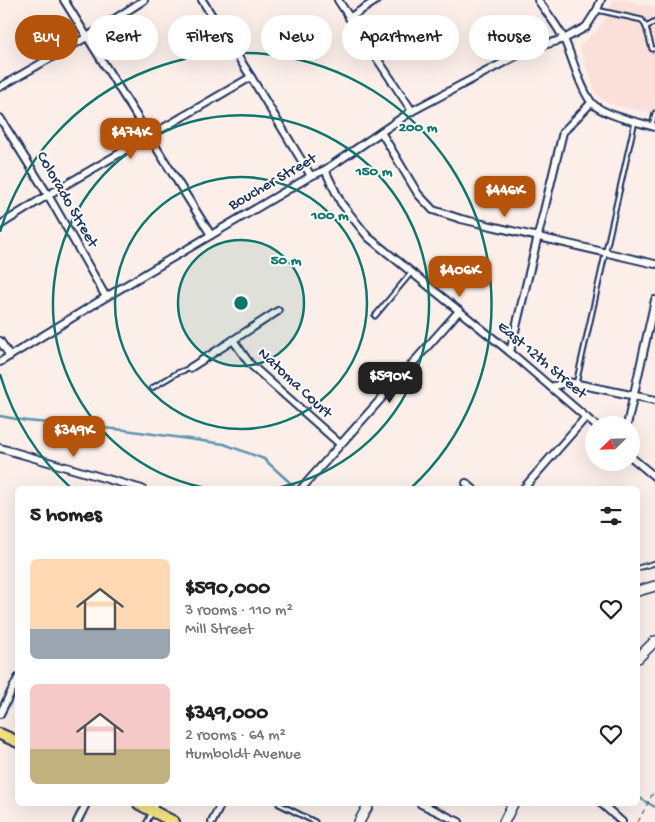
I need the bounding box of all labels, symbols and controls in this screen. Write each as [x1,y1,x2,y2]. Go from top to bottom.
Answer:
chip: Buy [15,15,78,60]
chip: Rent [88,15,158,60]
chip: Filters [168,15,251,60]
chip: New [261,15,332,60]
chip: Apartment [342,15,459,60]
chip: House [469,15,549,60]
pin: $474K [96,118,166,160]
text: 200 m [399,119,438,137]
text: $474K [111,124,151,143]
street label: Colorado Street [31,149,102,253]
street label: Boucher Street [225,149,322,216]
text: 150 m [355,163,393,181]
pin: $446K [470,176,540,218]
text: $446K [485,182,525,201]
text: 100 m [310,207,349,225]
text: 50 m [271,252,302,270]
pin: $406K [425,256,495,298]
text: $406K [440,262,480,281]
centre of rings [232,294,250,312]
street label: East 12th Street [492,318,591,405]
street label: Natoma Court [253,345,336,424]
pin: $590K [355,362,425,404]
text: $590K [369,368,411,387]
pin: $349K [39,416,109,458]
north arrow [585,416,640,471]
map controls [585,416,640,471]
text: $349K [54,422,94,441]
icon: filters [597,502,625,530]
text: 5 homes [30,504,102,529]
text: $590,000 [185,577,270,602]
icon: home [70,579,130,639]
icon: heart [597,595,625,623]
text: 3 rooms · 110 m² [185,602,293,621]
text: Mill Street [185,621,253,640]
text: $349,000 [185,702,268,727]
icon: home [70,704,130,764]
icon: heart [597,720,625,748]
text: 2 rooms · 64 m² [185,727,286,746]
text: Humboldt Avenue [185,746,301,765]

